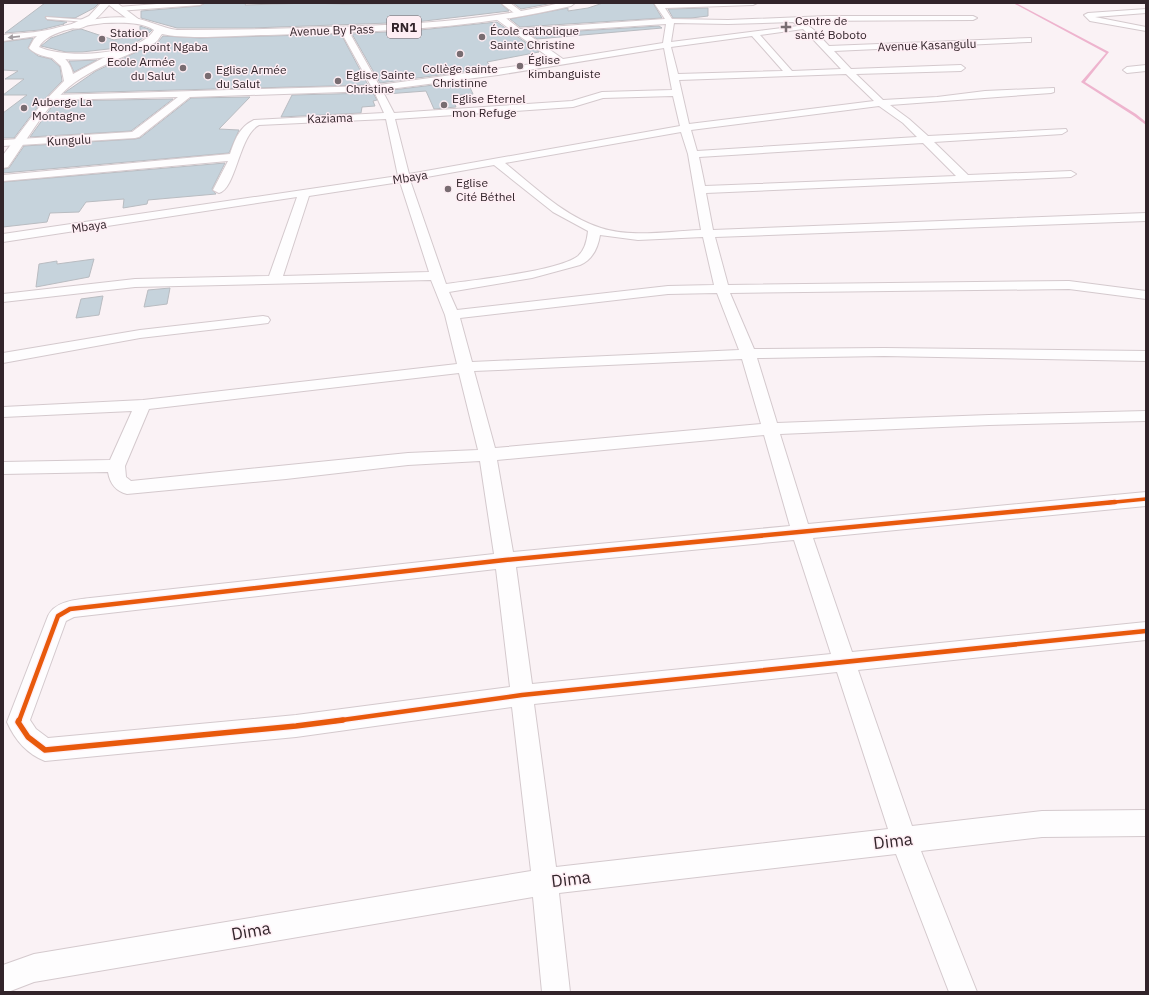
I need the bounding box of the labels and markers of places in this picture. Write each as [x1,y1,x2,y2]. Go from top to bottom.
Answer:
place label: Centre de santé Boboto [795,13,867,42]
marker: Centre de santé Boboto [780,21,792,33]
place label: École catholique Sainte Christine [490,23,579,52]
place label: Station Rond-point Ngaba [110,25,208,54]
marker: École catholique Sainte Christine [477,32,487,42]
marker: Station Rond-point Ngaba [97,34,107,44]
marker: Collège sainte Christinne [455,49,465,59]
place label: Église kimbanguiste [528,52,601,81]
place label: Ecole Armée du Salut [107,54,175,83]
place label: Collège sainte Christinne [422,61,498,90]
marker: Église kimbanguiste [515,61,525,71]
place label: Eglise Armée du Salut [216,62,287,91]
marker: Ecole Armée du Salut [178,63,188,73]
place label: Eglise Sainte Christine [346,67,415,96]
marker: Eglise Armée du Salut [203,71,213,81]
marker: Eglise Sainte Christine [333,76,343,86]
place label: Eglise Eternel mon Refuge [452,91,526,120]
place label: Auberge La Montagne [32,94,93,123]
marker: Eglise Eternel mon Refuge [439,100,449,110]
marker: Auberge La Montagne [19,103,29,113]
place label: Eglise Cité Béthel [456,175,515,204]
marker: Eglise Cité Béthel [443,184,453,194]

